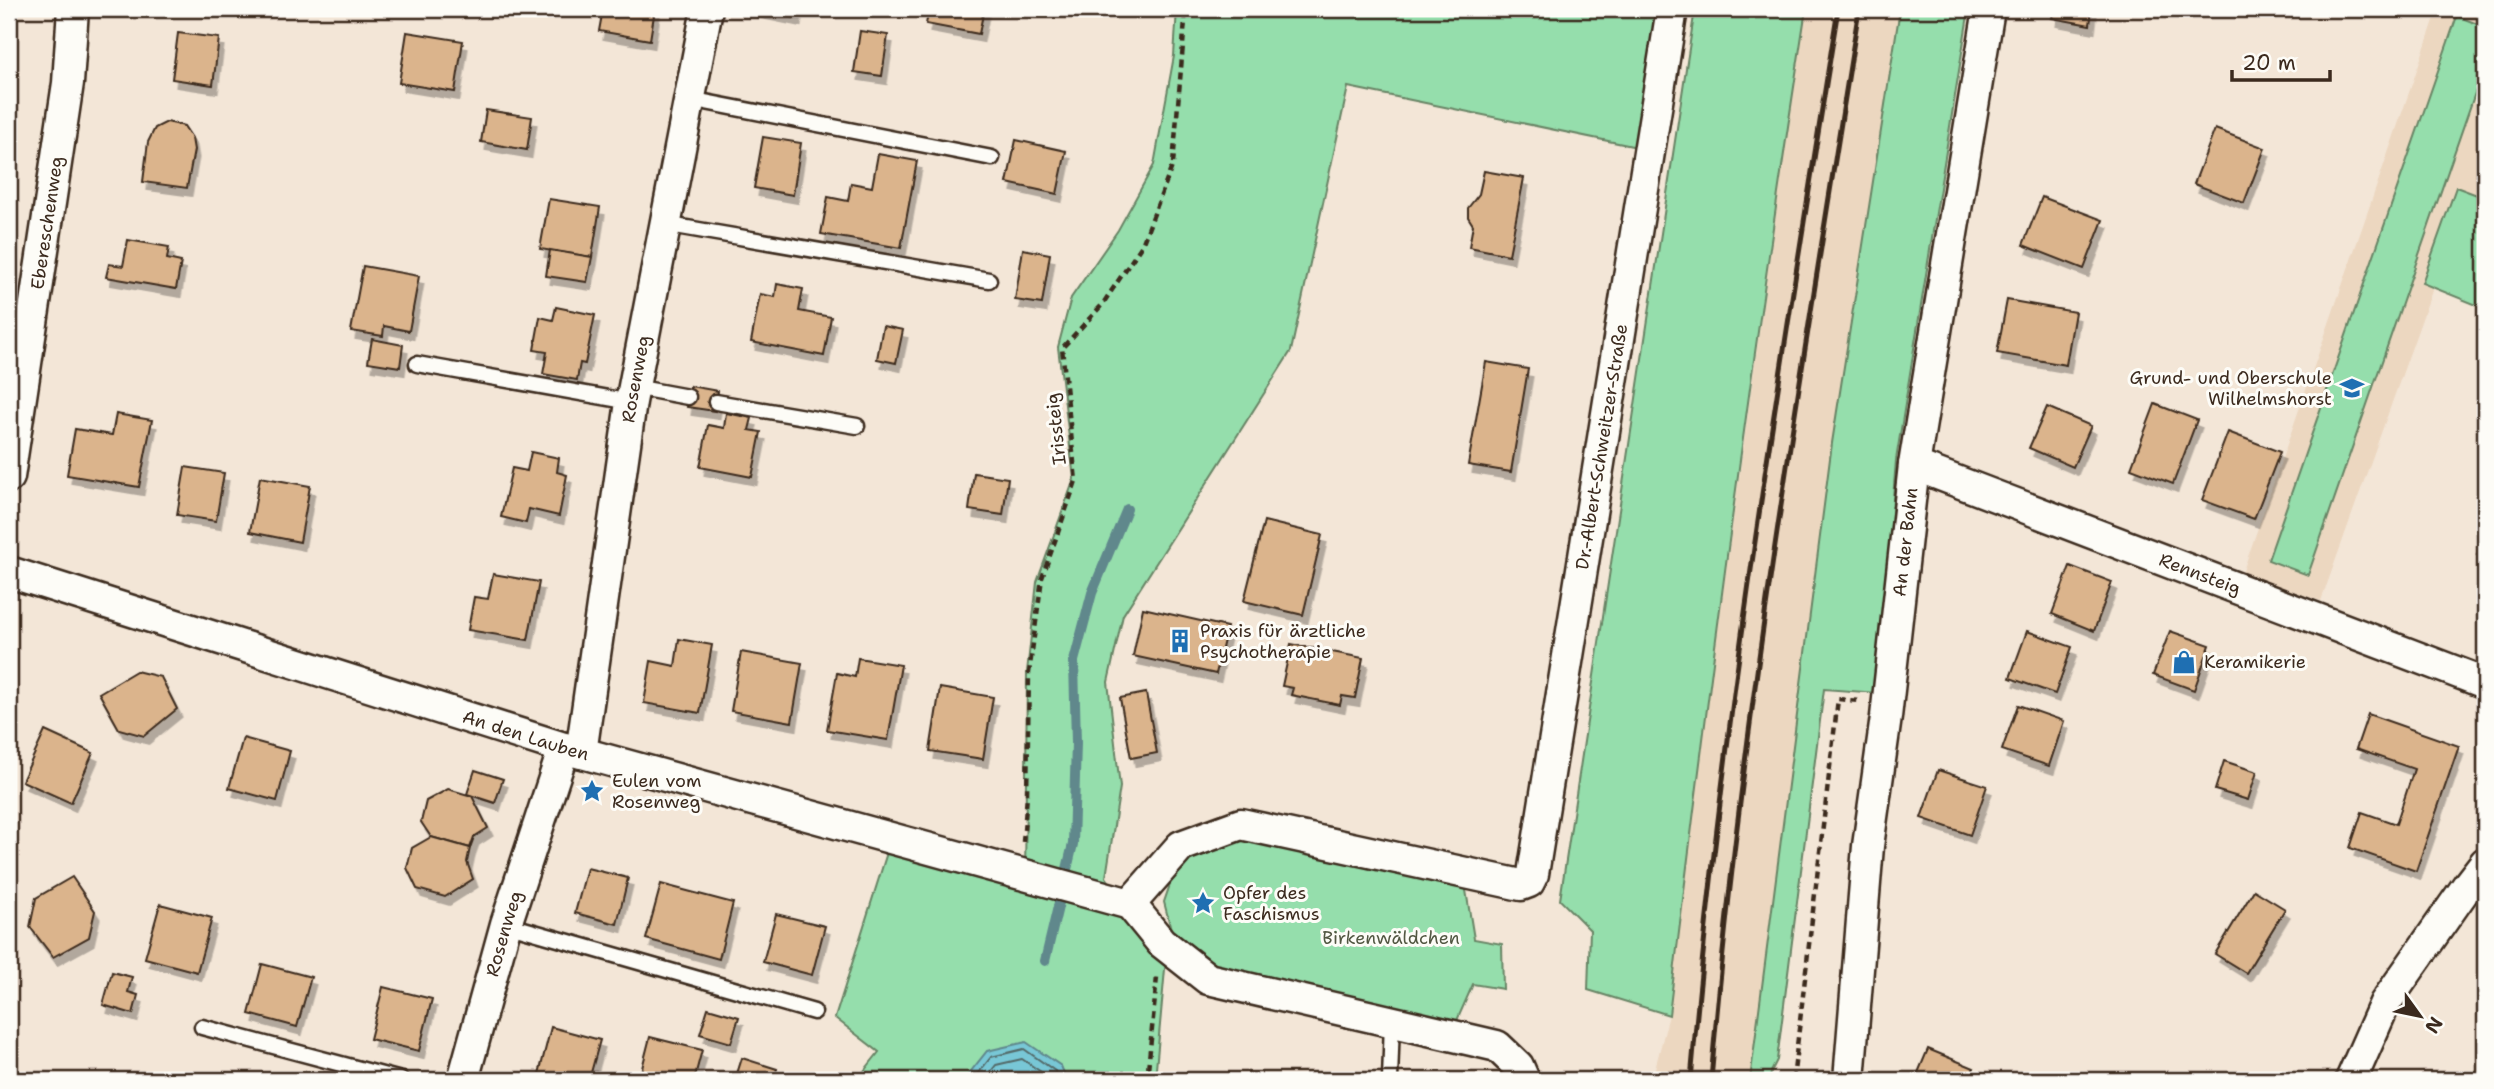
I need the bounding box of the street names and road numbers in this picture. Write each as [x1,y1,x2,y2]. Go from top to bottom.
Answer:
street label: Ebereschenweg [25,155,69,291]
street label: Dr.-Albert-Schweitzer-Straße [1570,322,1633,571]
street label: Rosenweg [616,333,656,424]
street label: Irissteig [1040,392,1072,466]
street label: An der Bahn [1887,486,1923,598]
street label: Rennsteig [2156,548,2244,601]
street label: An den Lauben [460,705,592,766]
street label: Rosenweg [480,888,528,979]

